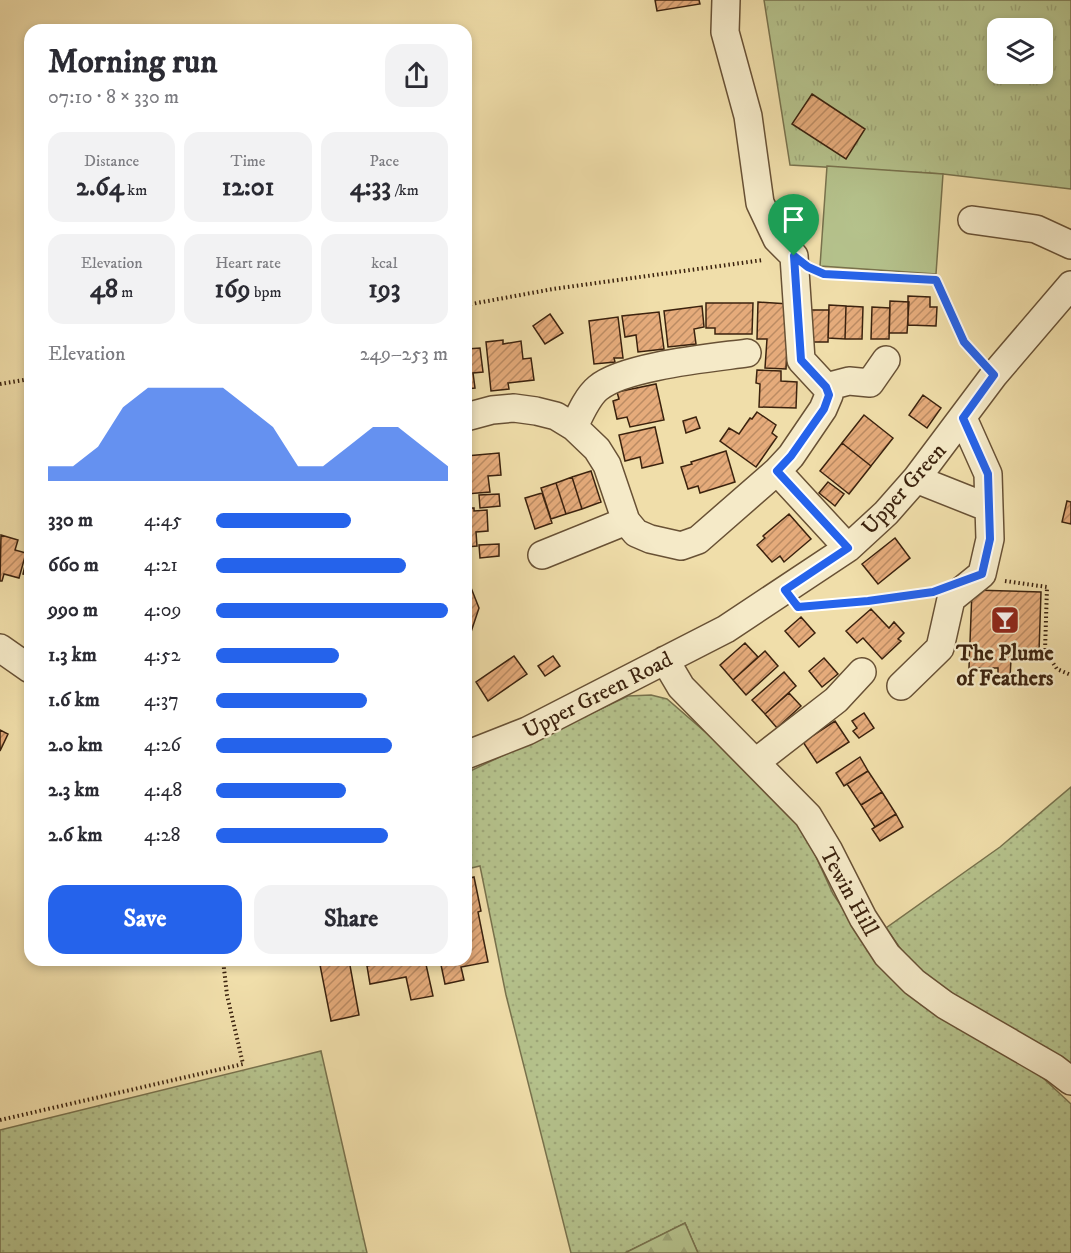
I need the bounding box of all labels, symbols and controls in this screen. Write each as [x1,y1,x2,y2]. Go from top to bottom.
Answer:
map controls [987,18,1053,84]
button: layers [987,18,1053,84]
text: Morning run [48,42,217,83]
button: share [385,44,448,107]
text: 07:10 · 8 × 330 m [48,85,179,110]
text: Distance [84,151,139,171]
text: Time [231,151,265,171]
text: Pace [370,151,399,171]
text: 2.64 [76,171,124,204]
text: 12:01 [222,171,274,204]
text: 4:33 [350,171,391,204]
text: km [124,180,147,200]
text: /km [391,180,419,200]
pin [768,194,819,256]
icon: arrive [777,203,810,236]
text: Elevation [81,253,143,273]
text: Heart rate [215,253,281,273]
text: kcal [371,253,397,273]
text: 48 [90,273,118,306]
text: 169 [215,273,250,306]
text: 193 [368,273,400,306]
text: m [118,282,133,302]
text: bpm [250,282,281,302]
text: Elevation [48,342,125,367]
text: 249–253 m [360,342,448,367]
street label: Upper Green [856,437,953,540]
text: 330 m [48,508,93,533]
text: 4:45 [144,508,182,533]
text: 660 m [48,553,99,578]
text: 4:21 [144,553,178,578]
text: 990 m [48,598,98,623]
text: 4:09 [144,598,181,623]
bar icon: The Plume of Feathers [989,604,1021,636]
place label: The Plume of Feathers [955,640,1054,692]
text: 1.3 km [48,643,97,668]
text: 4:52 [144,643,181,668]
street label: Upper Green Road [518,646,677,745]
text: 1.6 km [48,688,100,713]
text: 4:37 [144,688,179,713]
text: 2.0 km [48,733,103,758]
text: 4:26 [144,733,181,758]
text: 2.3 km [48,778,100,803]
text: 4:48 [144,778,182,803]
text: 2.6 km [48,823,103,848]
text: 4:28 [144,823,181,848]
street label: Tewin Hill [813,843,884,941]
button: Save [48,885,242,954]
button: Share [254,885,448,954]

